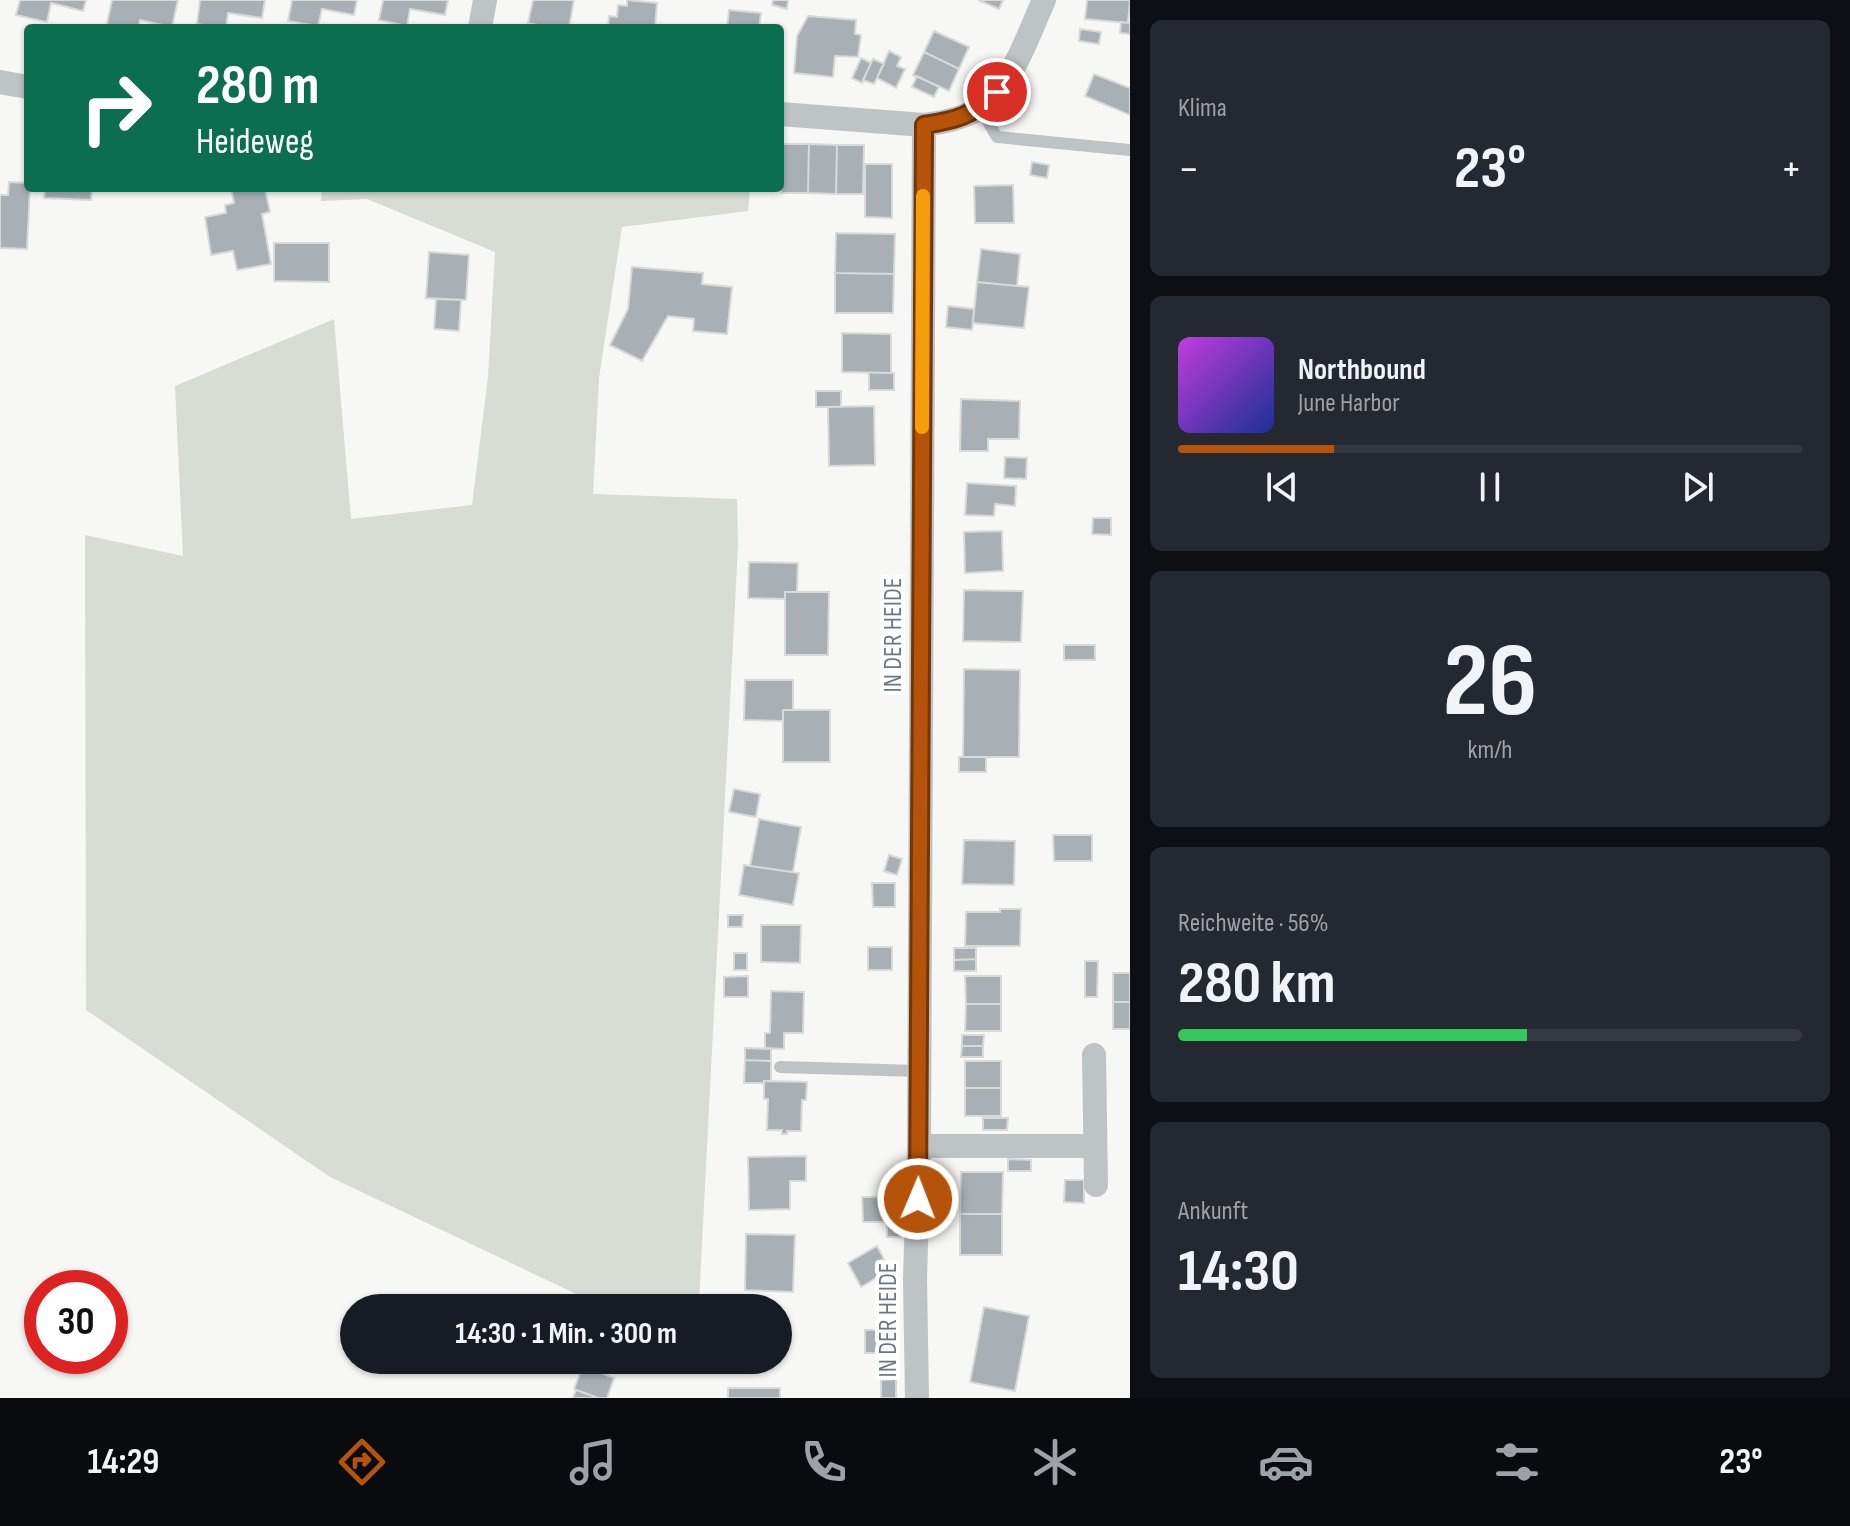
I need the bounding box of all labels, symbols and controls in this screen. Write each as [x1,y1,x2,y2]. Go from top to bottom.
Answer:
text: 280 m [196,53,319,120]
icon: right [64,56,168,160]
pin [963,58,1031,126]
icon: arrive [975,70,1019,114]
text: Klima [1178,93,1227,124]
text: Heideweg [196,121,314,164]
text: 23° [1454,133,1526,205]
text: − [1178,143,1200,196]
text: + [1780,143,1802,196]
text: Northbound [1298,352,1426,388]
text: June Harbor [1298,388,1400,419]
icon: previous [1260,465,1304,509]
icon: pause [1468,465,1512,509]
icon: next [1676,465,1720,509]
street label: IN DER HEIDE [878,578,909,692]
text: 26 [1443,620,1537,745]
text: km/h [1468,735,1512,766]
text: Reichweite · 56% [1178,908,1329,939]
text: 280 km [1178,948,1336,1020]
position arrow [876,1157,960,1241]
text: Ankunft [1178,1196,1248,1227]
text: 14:30 [1178,1236,1299,1308]
street label: IN DER HEIDE [873,1263,904,1377]
speed limit sign: 30 [24,1270,128,1374]
text: 14:30 · 1 Min. · 300 m [455,1316,677,1352]
icon: directions [334,1434,390,1490]
icon: music [565,1434,621,1490]
icon: phone [796,1434,852,1490]
icon: climate [1027,1434,1083,1490]
icon: car [1258,1434,1314,1490]
icon: filters [1489,1434,1545,1490]
text: 14:29 [87,1441,159,1484]
text: 23° [1719,1441,1763,1484]

